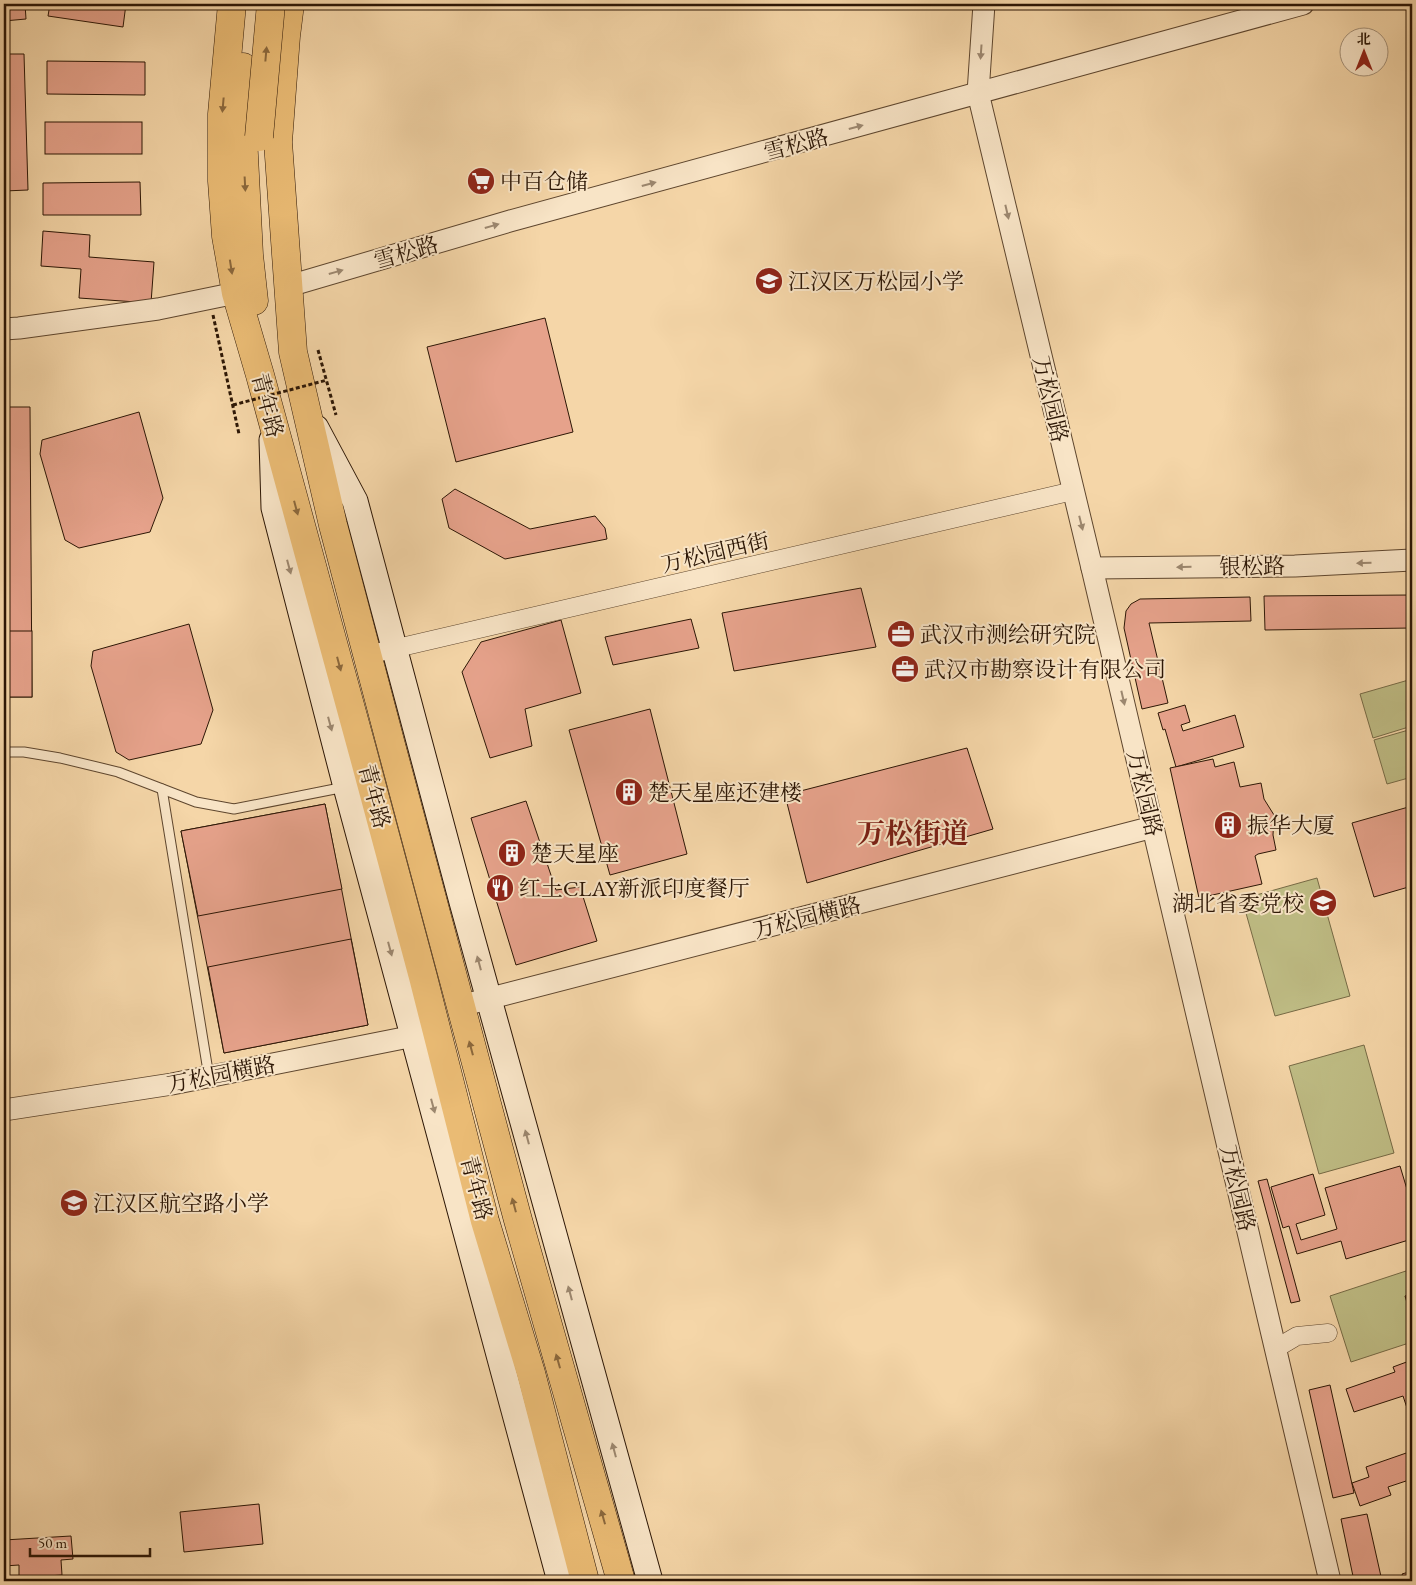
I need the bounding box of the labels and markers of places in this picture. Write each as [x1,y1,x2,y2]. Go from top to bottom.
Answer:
supermarket icon: 中百仓储 [466,166,496,196]
place label: 中百仓储 [500,167,588,196]
school or university icon: 江汉区万松园小学 [754,266,784,296]
place label: 江汉区万松园小学 [788,267,964,296]
office icon: 武汉市测绘研究院 [886,619,916,649]
place label: 武汉市测绘研究院 [920,620,1096,649]
office icon: 武汉市勘察设计有限公司 [890,654,920,684]
place label: 武汉市勘察设计有限公司 [924,655,1166,684]
building icon: 楚天星座还建楼 [614,777,644,807]
place label: 楚天星座还建楼 [648,778,802,807]
building icon: 振华大厦 [1213,810,1243,840]
place label: 振华大厦 [1247,811,1335,840]
building icon: 楚天星座 [497,838,527,868]
place label: 楚天星座 [531,839,619,868]
restaurant icon: 红土CLAY新派印度餐厅 [485,873,515,903]
place label: 红土CLAY新派印度餐厅 [519,874,750,903]
school or university icon: 湖北省委党校 [1308,888,1338,918]
place label: 湖北省委党校 [1172,889,1304,918]
school or university icon: 江汉区航空路小学 [59,1188,89,1218]
place label: 江汉区航空路小学 [93,1189,269,1218]

